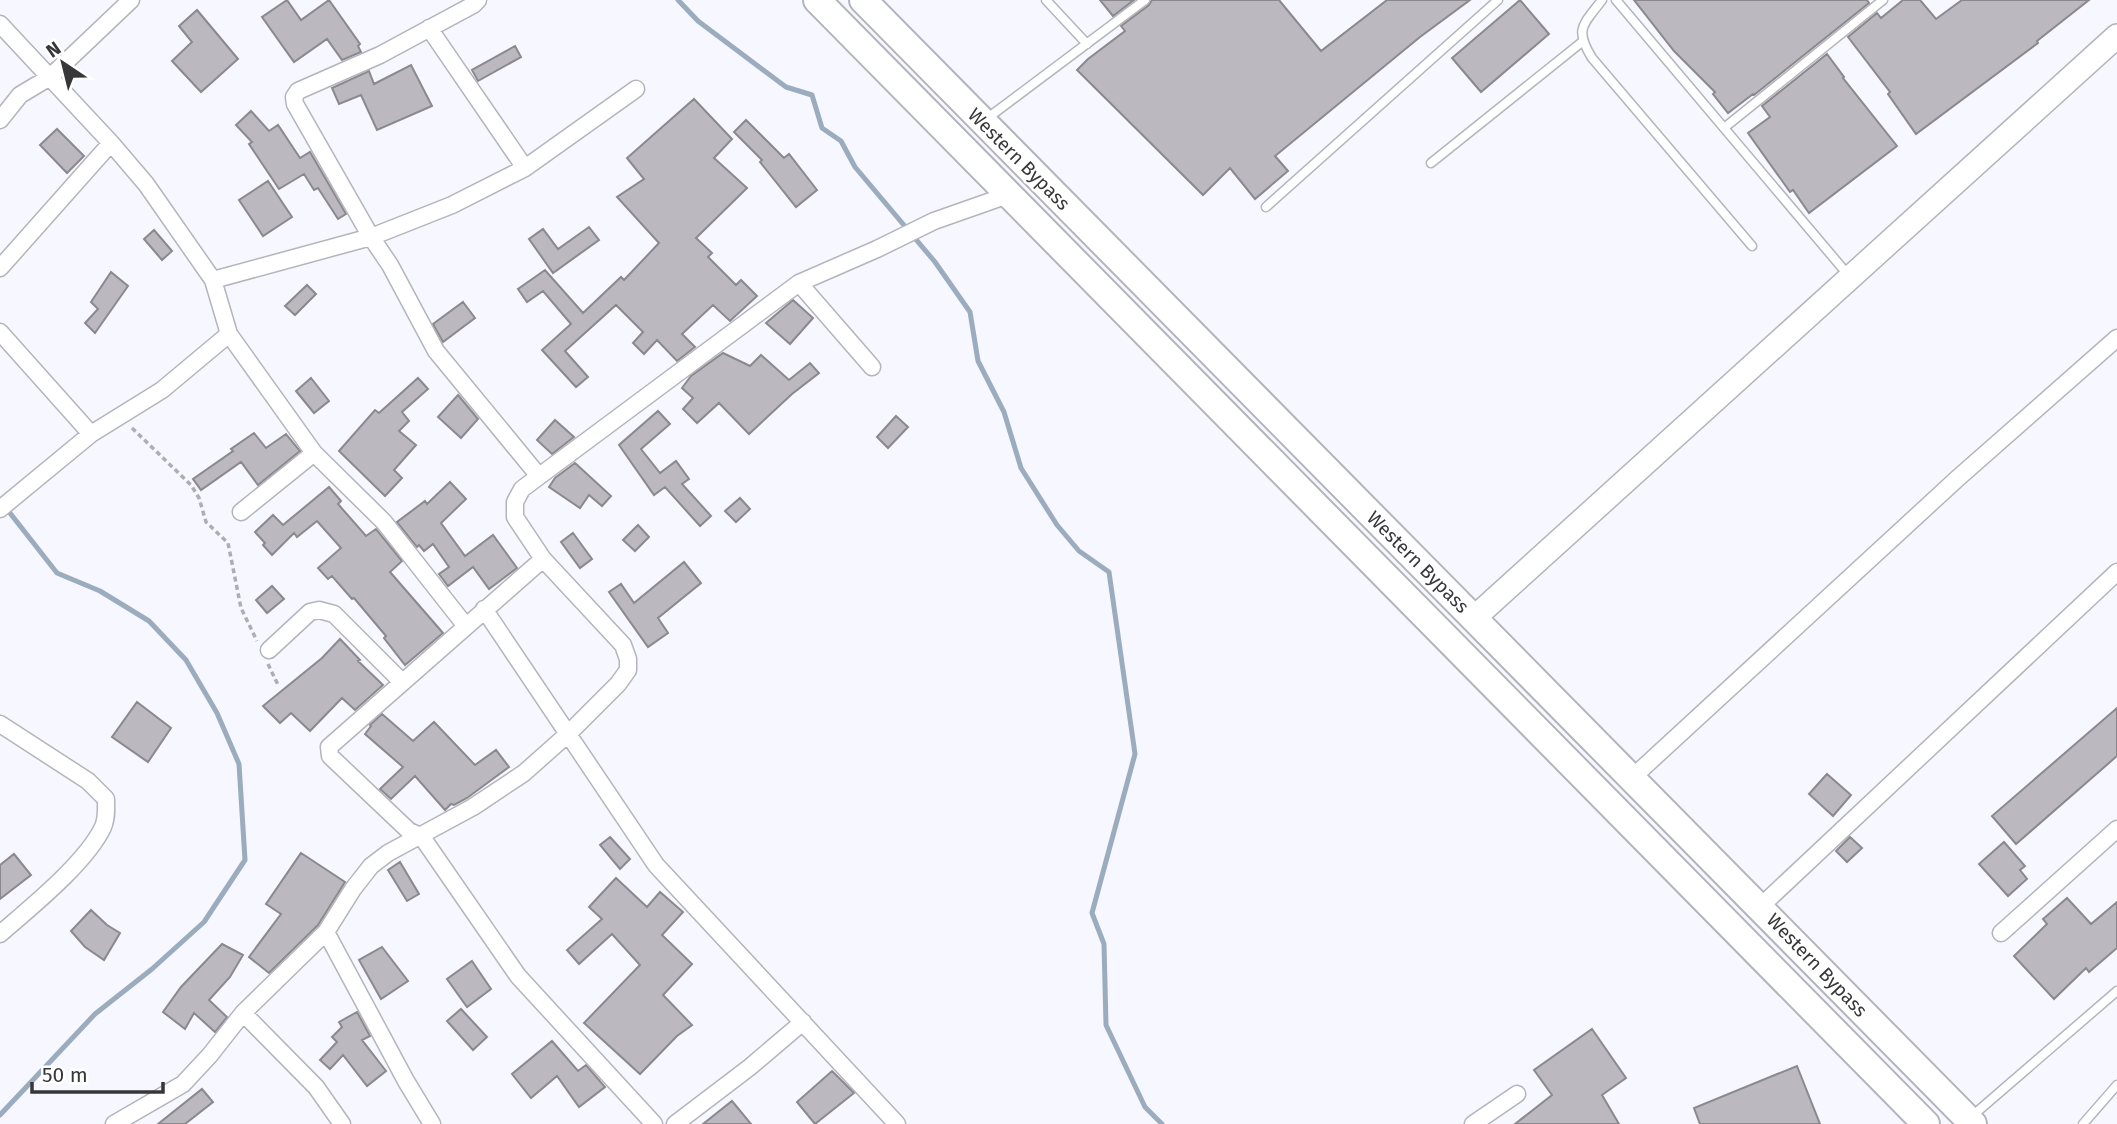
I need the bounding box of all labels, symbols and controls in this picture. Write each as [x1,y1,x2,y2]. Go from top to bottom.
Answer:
north arrow [28,28,98,98]
text: N [42,36,65,63]
street label: Western Bypass [963,103,1075,215]
street label: Western Bypass [1362,506,1474,618]
street label: Western Bypass [1762,909,1872,1022]
scale bar [32,1050,163,1094]
text: 50 m [42,1062,88,1088]

